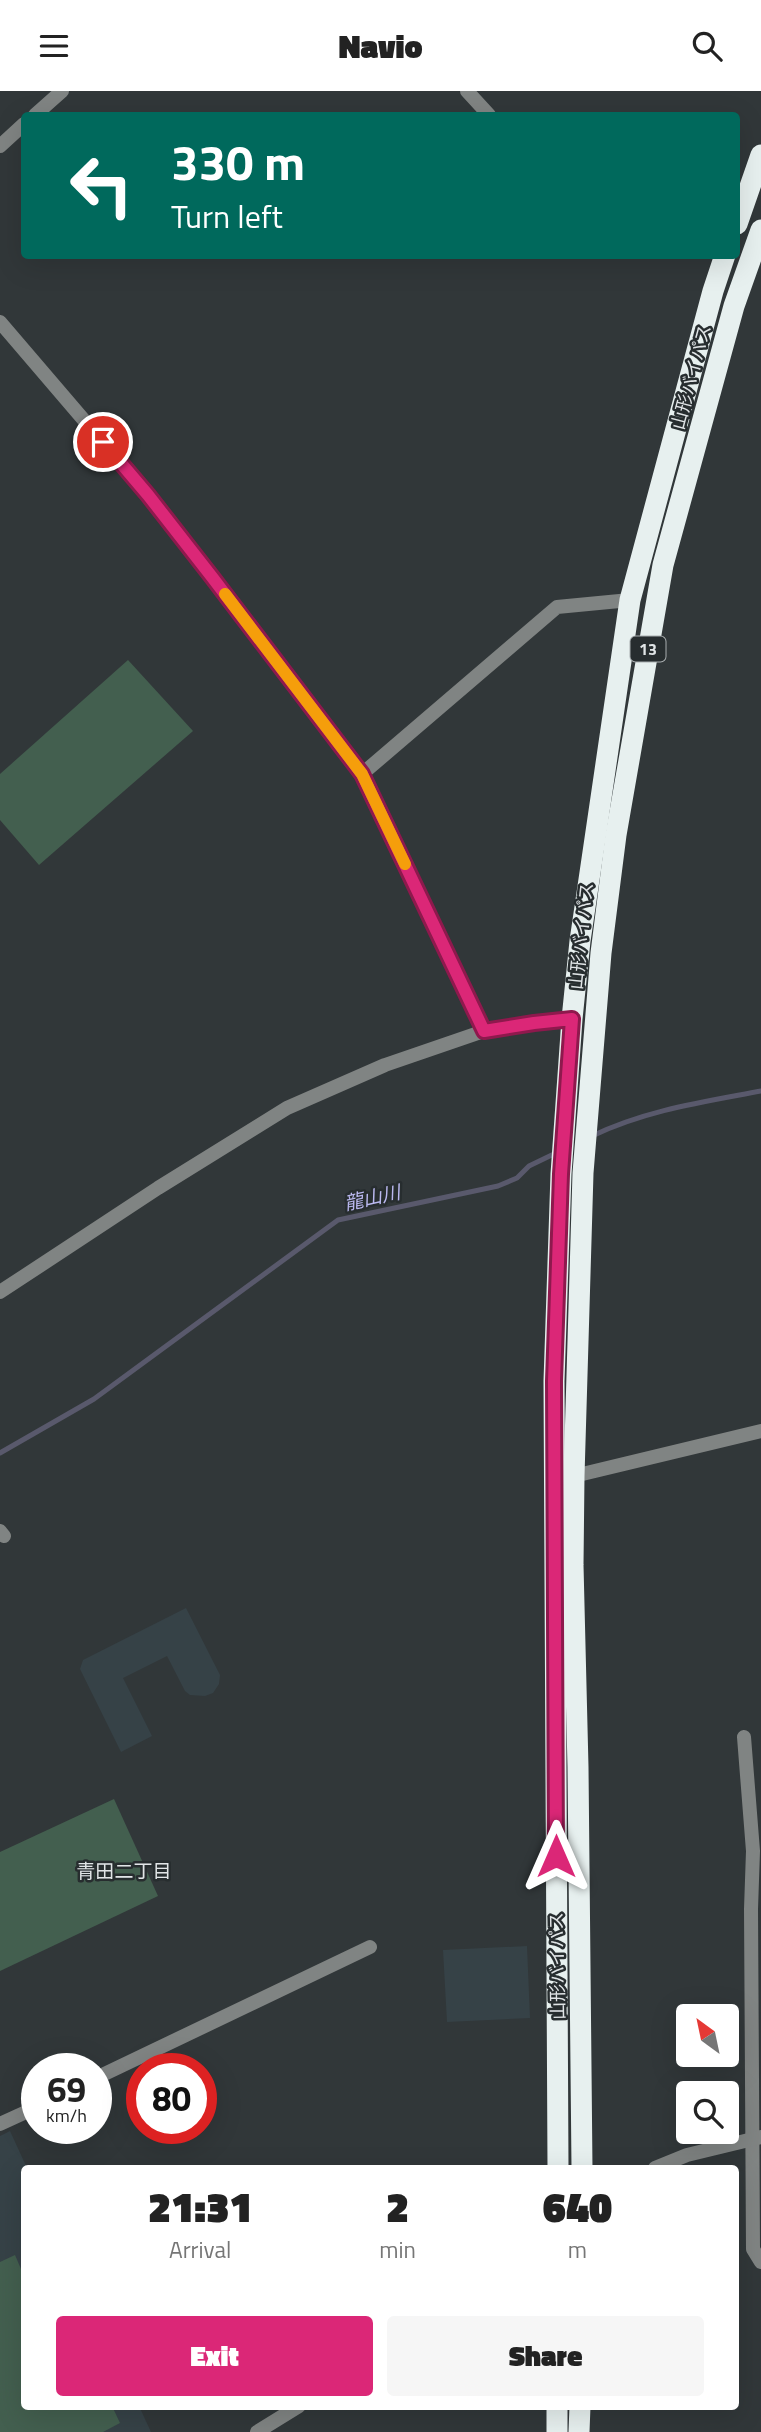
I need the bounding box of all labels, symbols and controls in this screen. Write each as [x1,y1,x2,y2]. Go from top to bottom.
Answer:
text: Navio [339,22,422,70]
icon: menu [35,27,73,65]
icon: search [688,27,726,65]
text: 330 m [171,124,305,199]
icon: left [56,140,147,231]
text: Turn left [171,192,283,240]
street label: 山形バイパス [664,322,718,432]
pin [73,412,133,472]
icon: arrive [84,423,122,461]
road number: 13 [630,636,666,661]
street label: 山形バイパス [562,881,600,991]
water label: 龍山川 [341,1176,405,1217]
position arrow [519,1819,593,1893]
district label: 青田二丁目 [76,1856,172,1885]
street label: 山形バイパス [543,1912,571,2020]
north arrow [676,2004,738,2067]
map controls [676,2004,739,2144]
speed limit sign: 80 [126,2053,217,2144]
text: 69 [47,2062,86,2116]
button: search [676,2081,739,2144]
text: km/h [46,2102,87,2129]
text: 21:31 [148,2174,252,2238]
text: 2 [386,2174,409,2238]
text: 640 [543,2174,612,2238]
text: Arrival [169,2232,231,2267]
text: min [379,2232,416,2267]
text: m [568,2232,587,2267]
button: Exit [56,2316,373,2396]
button: Share [387,2316,704,2396]

